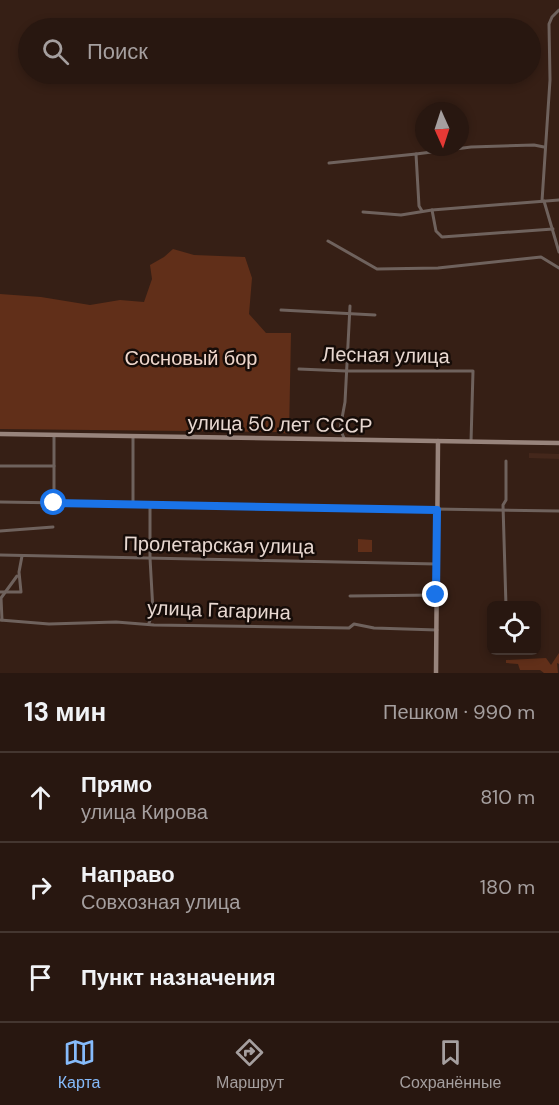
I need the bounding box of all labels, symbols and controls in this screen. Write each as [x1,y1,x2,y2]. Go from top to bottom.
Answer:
search box [18,18,541,84]
icon: search [39,35,72,68]
text: Поиск [87,37,148,66]
north arrow [415,102,469,156]
street label: Лесная улица [322,341,451,369]
park label: Сосновый бор [125,345,257,371]
street label: улица 50 лет СССР [187,409,373,439]
route start [40,489,66,515]
street label: Пролетарская улица [123,530,316,560]
route end [422,581,448,607]
street label: улица Гагарина [147,595,292,626]
map controls [487,601,541,655]
button: locate [487,601,541,655]
text: 13 мин [24,695,106,729]
text: Пешком · 990 m [383,699,535,725]
text: Прямо [81,770,152,799]
icon: ahead [24,781,57,814]
text: 810 m [480,784,535,810]
text: улица Кирова [81,799,208,825]
text: Направо [81,860,175,889]
icon: right [24,871,57,904]
text: 180 m [480,874,535,900]
text: Совхозная улица [81,889,240,915]
icon: arrive [24,961,57,994]
text: Пункт назначения [81,963,276,992]
tab: Карта [58,1036,101,1093]
tab: Маршрут [216,1036,284,1093]
tab: Сохранённые [399,1036,501,1093]

